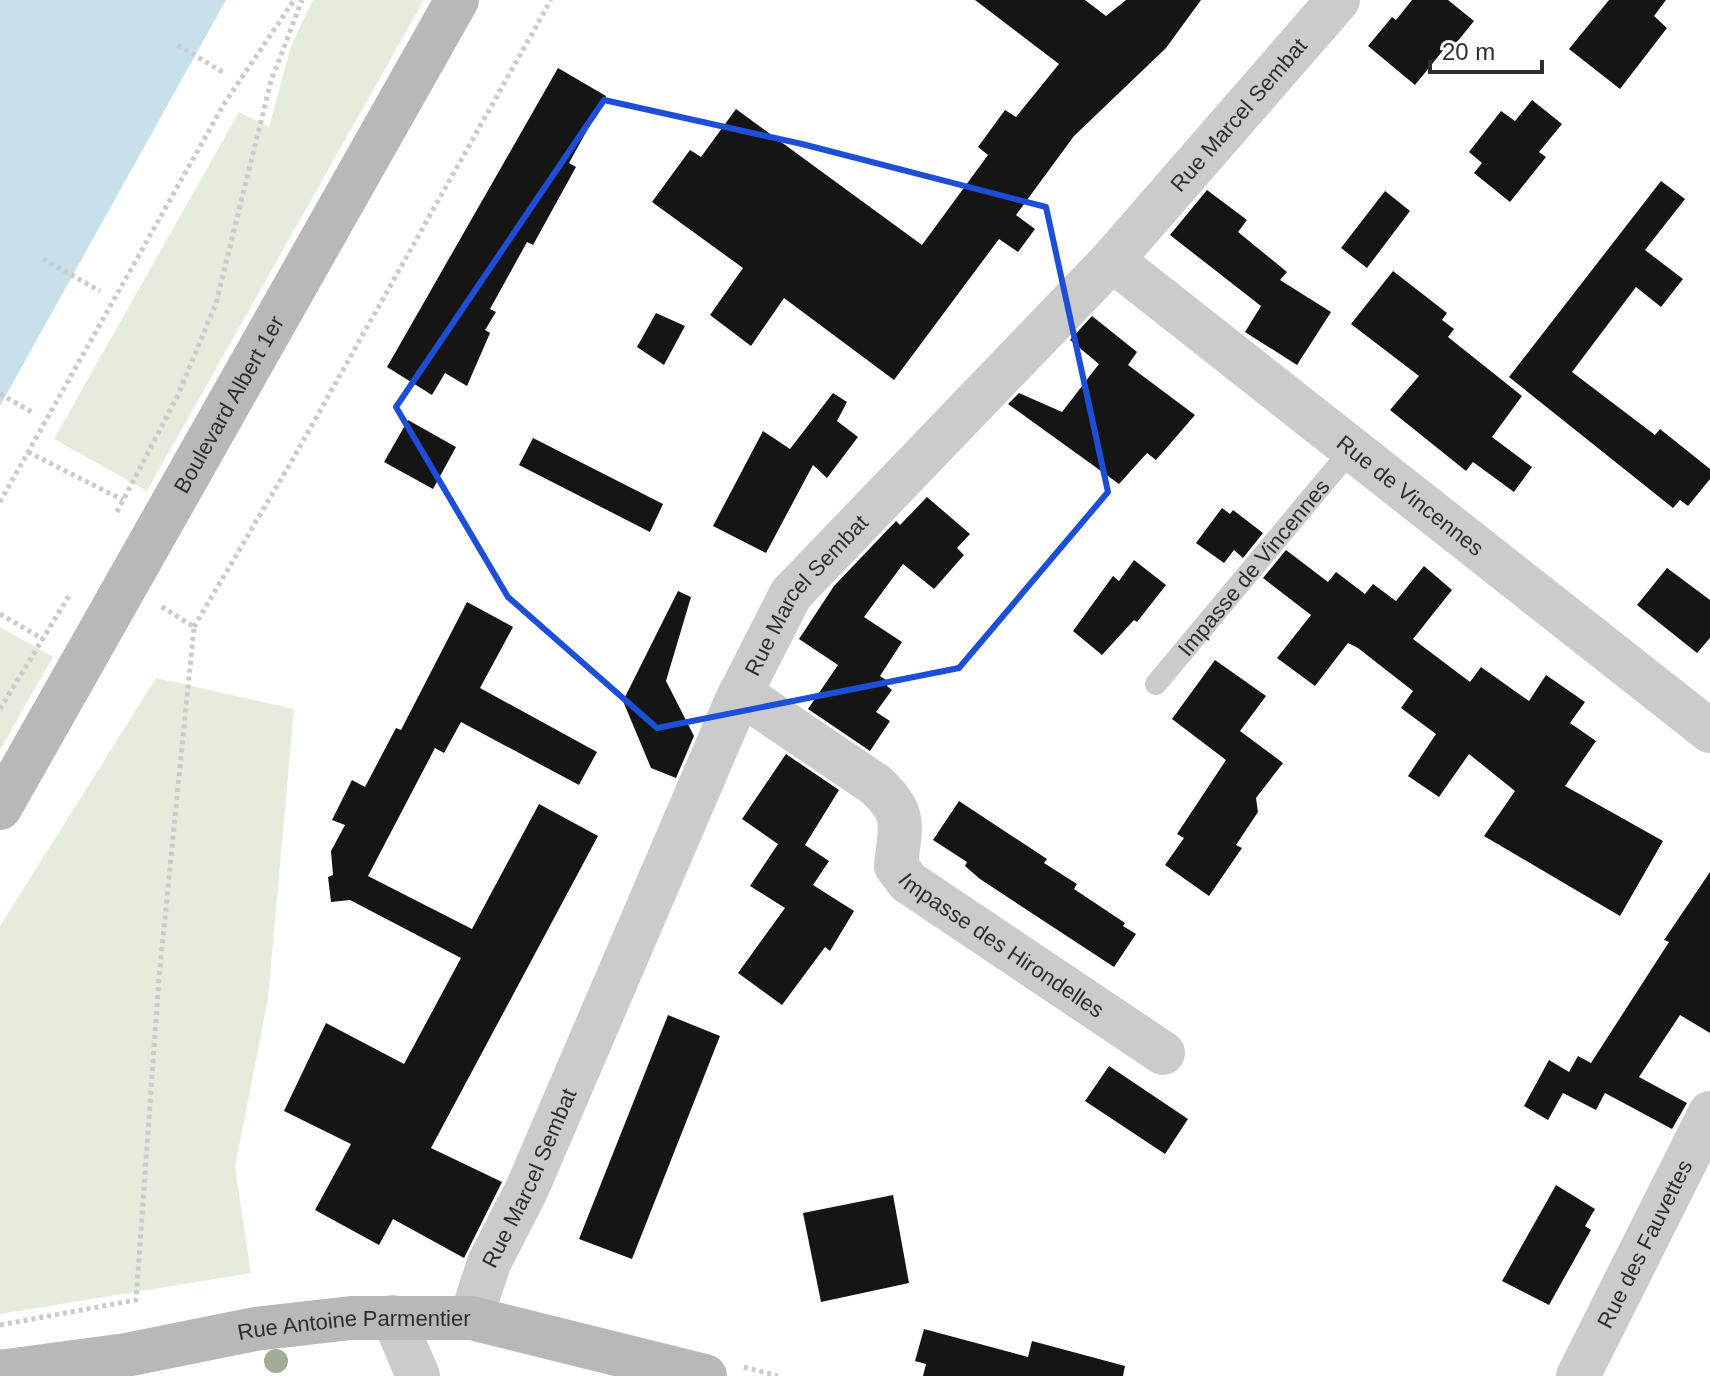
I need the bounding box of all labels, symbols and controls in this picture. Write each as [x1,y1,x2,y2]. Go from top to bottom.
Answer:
scale bar [1430,24,1542,74]
street label: Rue Marcel Sembat [1165,33,1312,196]
text: 20 m [1442,38,1495,65]
street label: Boulevard Albert 1er [168,311,288,497]
street label: Rue de Vincennes [1332,430,1489,560]
street label: Impasse de Vincennes [1173,474,1334,661]
street label: Rue Marcel Sembat [739,510,873,679]
street label: Impasse des Hirondelles [893,868,1109,1022]
street label: Rue Marcel Sembat [476,1085,581,1272]
street label: Rue des Fauvettes [1592,1156,1697,1332]
street label: Rue Antoine Parmentier [235,1305,471,1345]

